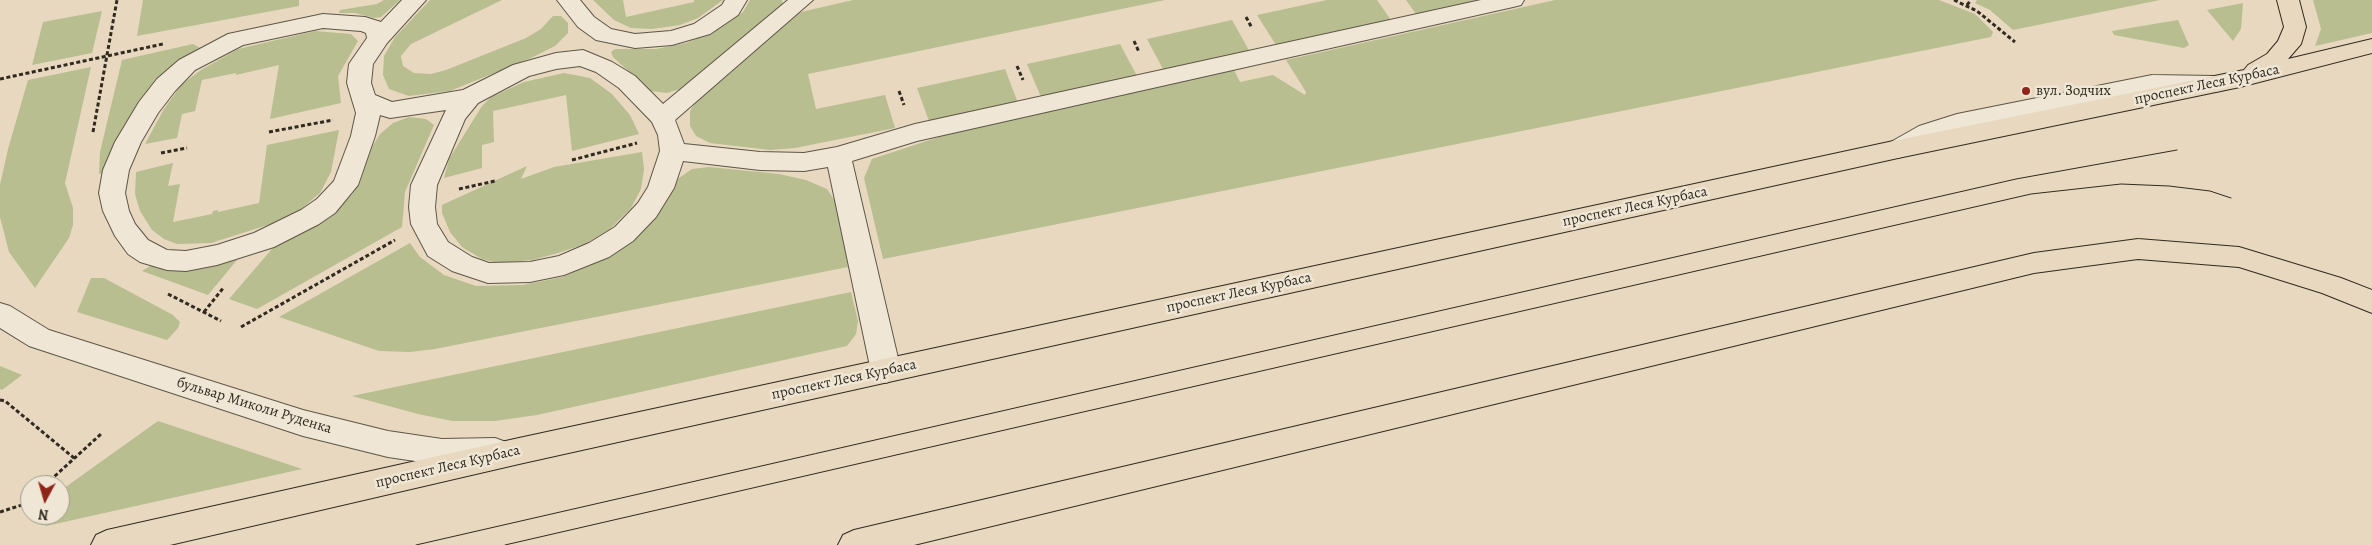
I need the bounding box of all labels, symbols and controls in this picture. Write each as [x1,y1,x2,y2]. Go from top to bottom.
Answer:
street label: проспект Леся Курбаса [2133,61,2281,109]
place label: вул. Зодчих [2036,82,2111,100]
marker: вул. Зодчих [2020,85,2032,97]
street label: проспект Леся Курбаса [1561,183,1709,231]
street label: проспект Леся Курбаса [1165,269,1313,317]
street label: проспект Леся Курбаса [770,356,918,404]
street label: бульвар Миколи Руденка [174,374,334,438]
street label: проспект Леся Курбаса [374,442,522,492]
north arrow [20,475,70,525]
text: N [37,504,50,524]

